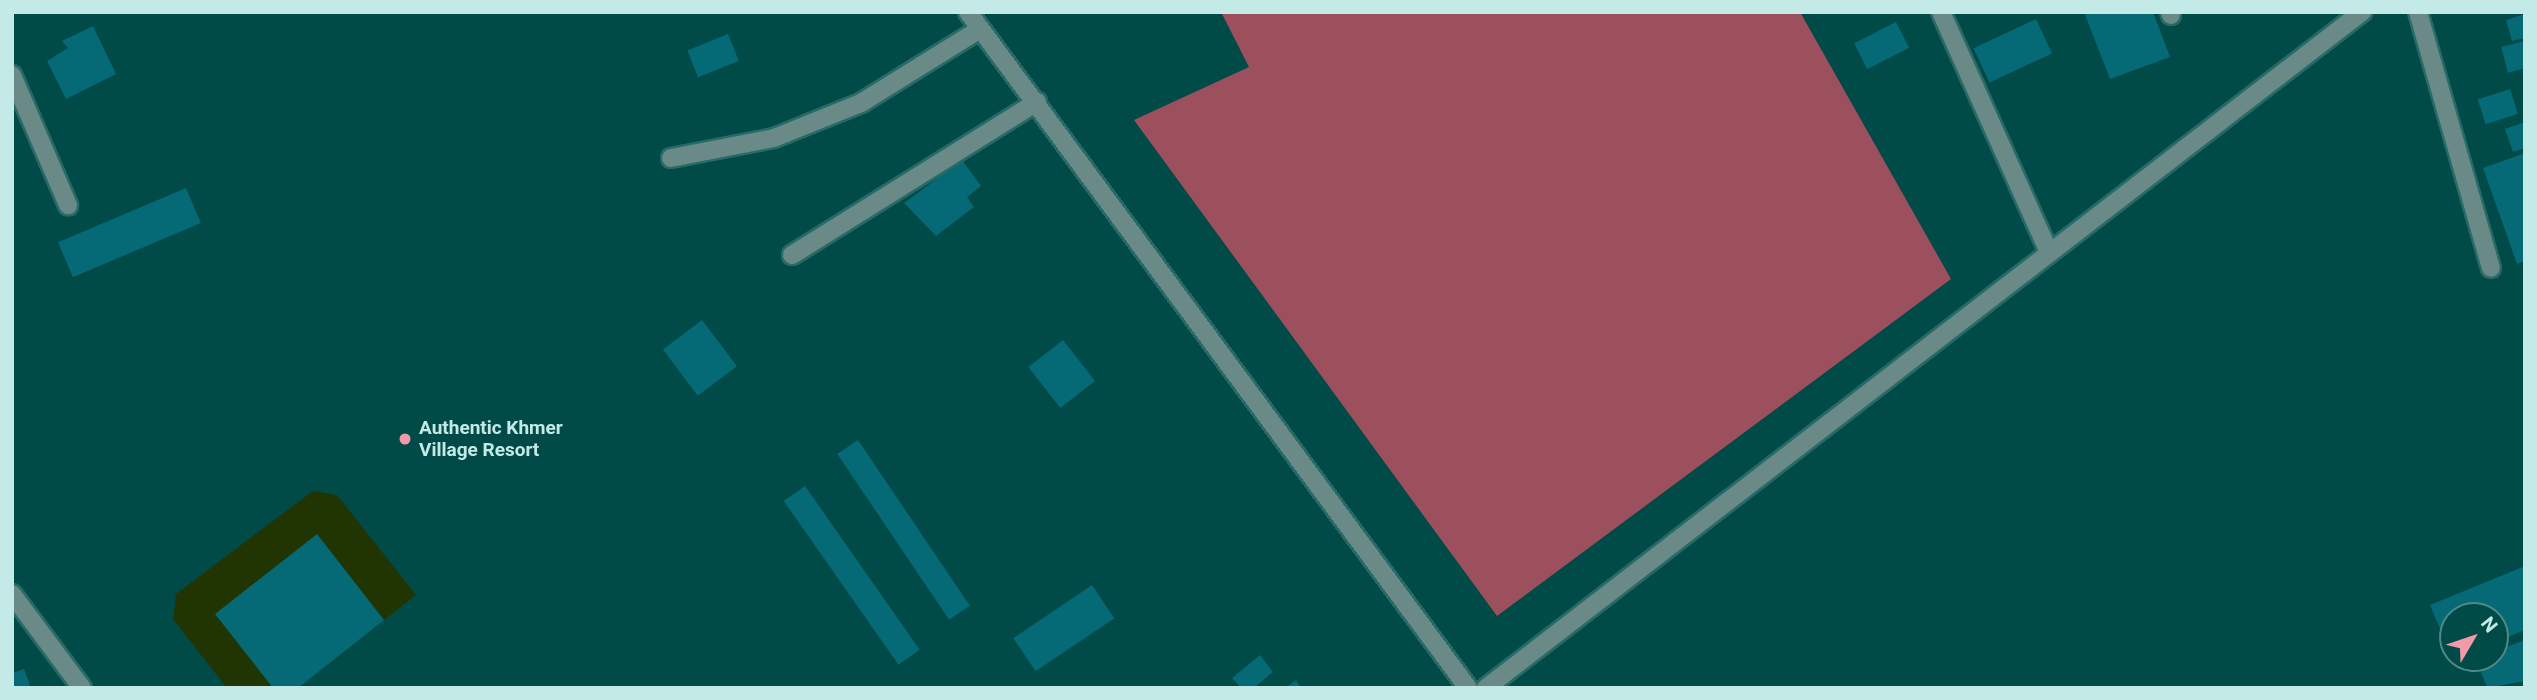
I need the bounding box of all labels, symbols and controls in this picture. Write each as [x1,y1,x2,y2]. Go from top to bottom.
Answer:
place label: Authentic Khmer Village Resort [419,417,563,461]
marker: Authentic Khmer Village Resort [397,431,413,447]
north arrow [2439,602,2509,672]
text: N [2476,612,2502,637]

